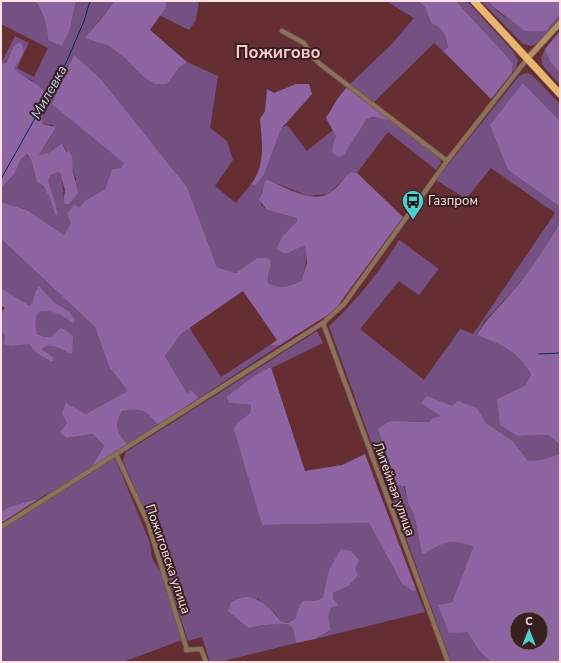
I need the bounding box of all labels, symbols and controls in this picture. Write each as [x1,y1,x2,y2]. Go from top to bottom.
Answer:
district label: Пожигово [236,41,320,64]
water label: Милевка [27,62,71,122]
bus stop icon: Газпром [400,188,426,221]
place label: Газпром [428,192,478,210]
street label: Литейная улица [369,439,419,539]
street label: Пожиговска улица [141,502,195,616]
north arrow [509,611,549,651]
text: С [525,614,533,629]

